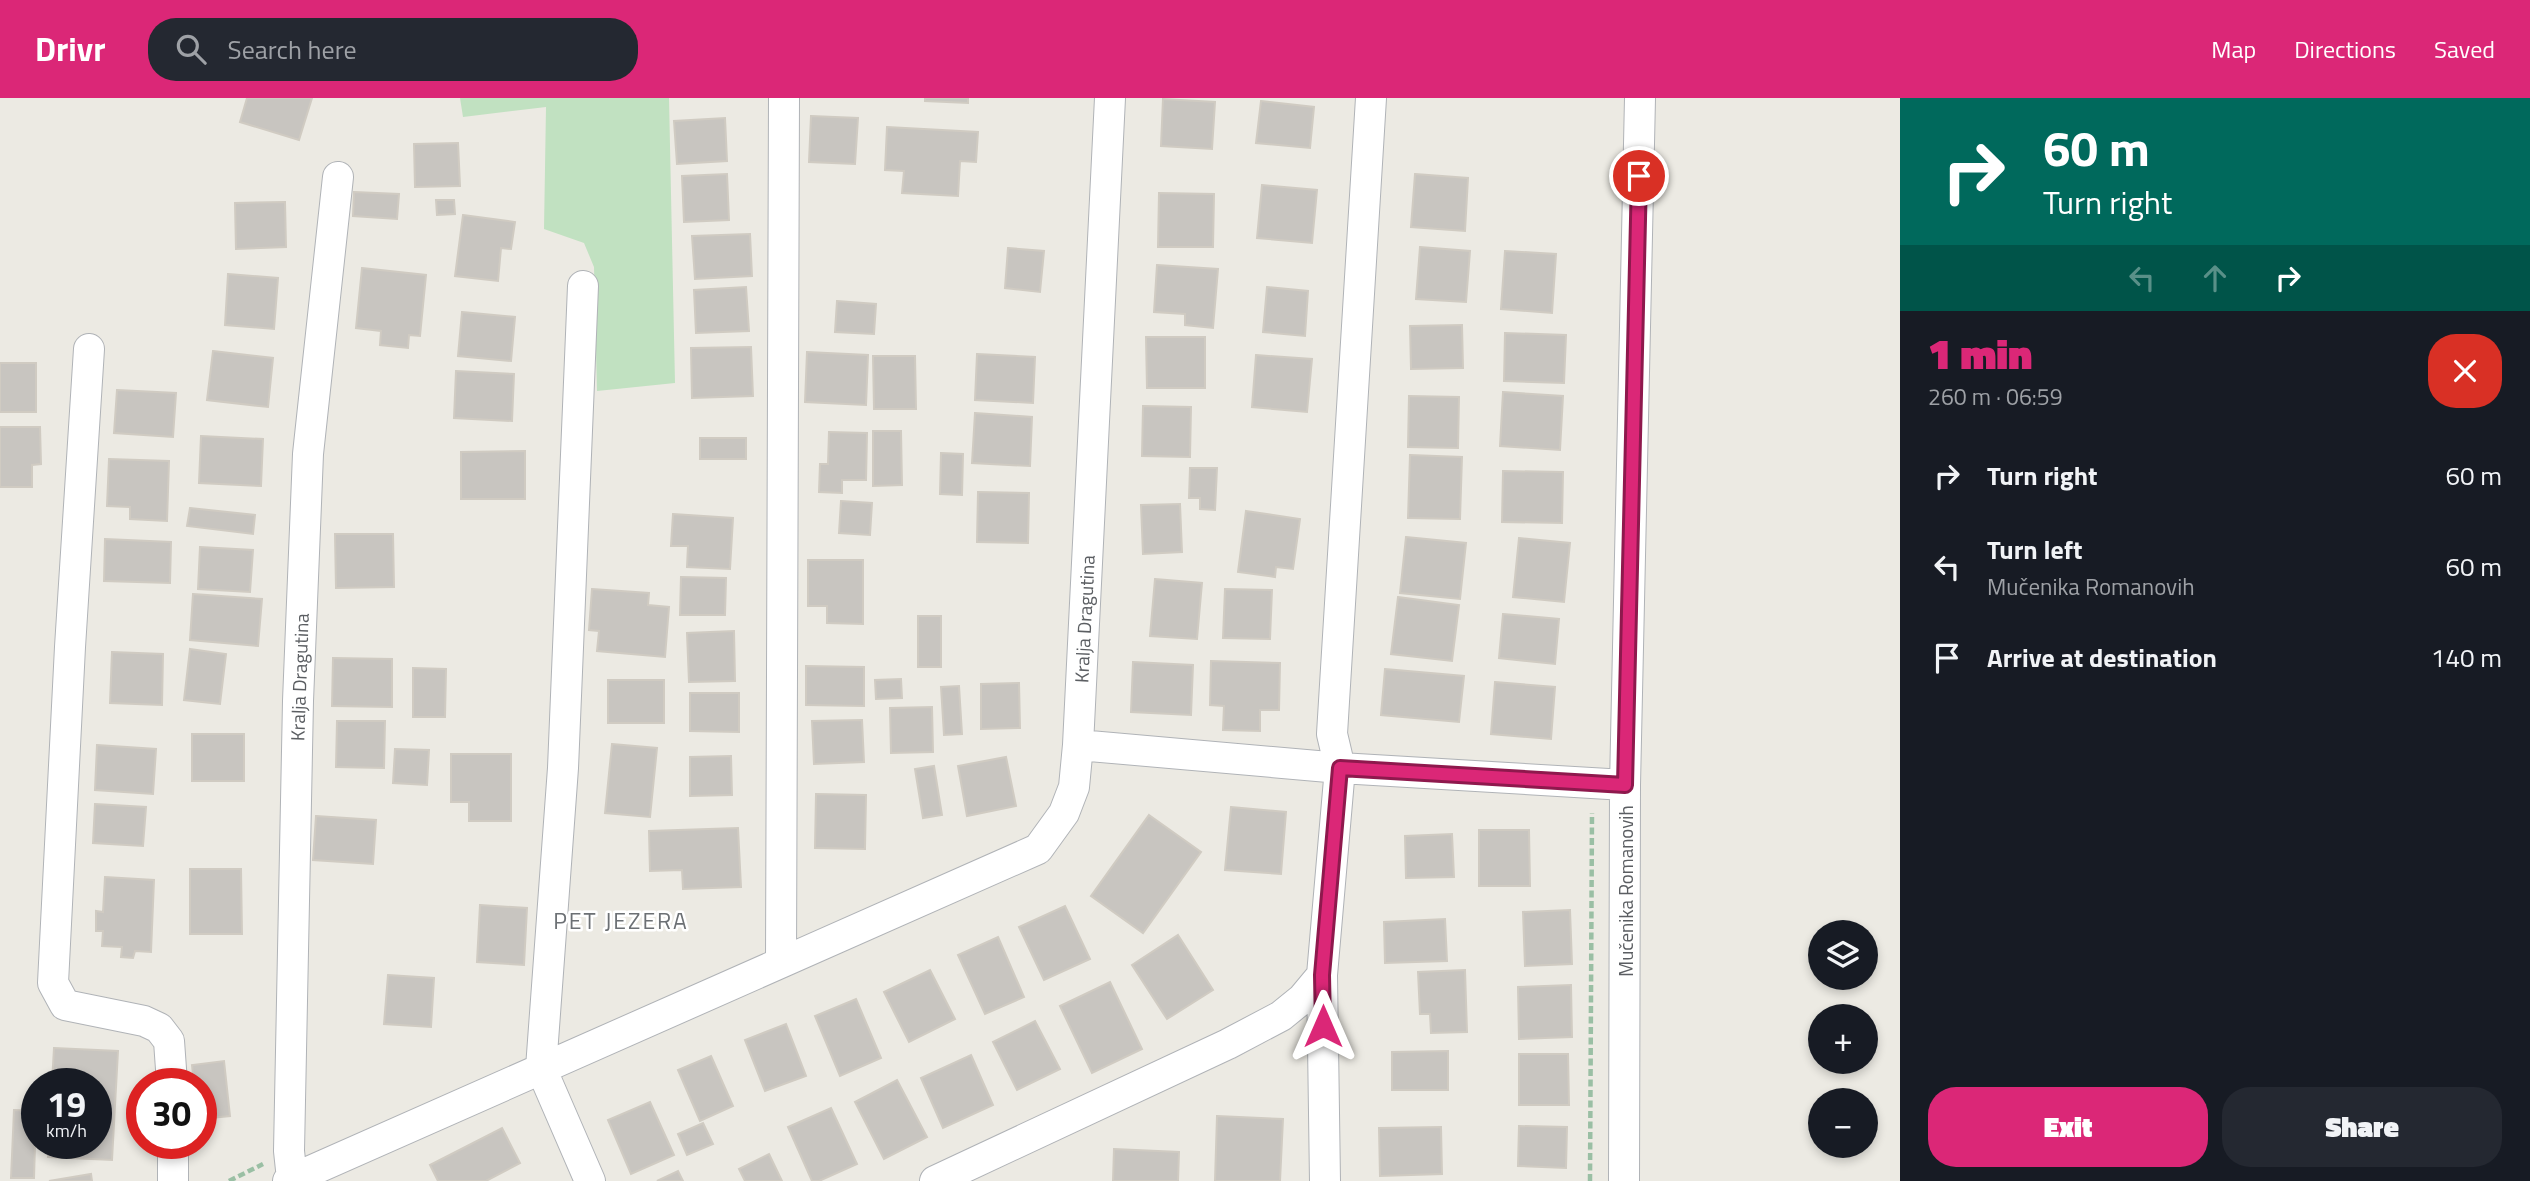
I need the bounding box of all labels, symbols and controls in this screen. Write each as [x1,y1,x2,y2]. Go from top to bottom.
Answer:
search box [148,18,638,81]
text: Drivr [35,24,106,74]
icon: search [172,30,210,68]
text: Search here [228,30,357,69]
text: Map [2211,31,2256,67]
text: Directions [2294,31,2396,67]
text: Saved [2434,31,2495,67]
text: 60 m [2043,110,2150,185]
icon: right [1928,126,2019,217]
pin [1609,146,1669,206]
icon: arrive [1620,157,1658,195]
text: Turn right [2043,178,2172,226]
icon: left [2123,259,2161,297]
icon: ahead [2196,259,2234,297]
icon: right [2269,259,2307,297]
text: 1 min [1928,321,2032,385]
button: close [2428,334,2502,408]
text: 260 m · 06:59 [1928,379,2063,414]
text: Turn right [1987,456,2098,495]
text: 60 m [2445,456,2502,495]
icon: right [1928,457,1966,495]
text: Turn left [1987,530,2082,569]
text: 60 m [2445,547,2502,586]
icon: left [1928,548,1966,586]
street label: Kralja Dragutina [1066,554,1102,684]
text: Mučenika Romanovih [1987,569,2195,604]
street label: Kralja Dragutina [282,612,316,741]
text: Arrive at destination [1987,638,2217,677]
text: 140 m [2431,638,2502,677]
icon: arrive [1928,639,1966,677]
street label: Mučenika Romanovih [1611,805,1640,977]
district label: PET JEZERA [553,903,689,938]
map controls [1808,920,1878,1158]
button: layers [1808,920,1878,990]
position arrow [1286,989,1360,1063]
button: + [1808,1004,1878,1074]
speed limit sign: 30 [126,1068,217,1159]
text: 19 [47,1077,86,1131]
button: Exit [1928,1087,2208,1167]
button: Share [2222,1087,2502,1167]
button: − [1808,1088,1878,1158]
text: km/h [46,1117,87,1144]

